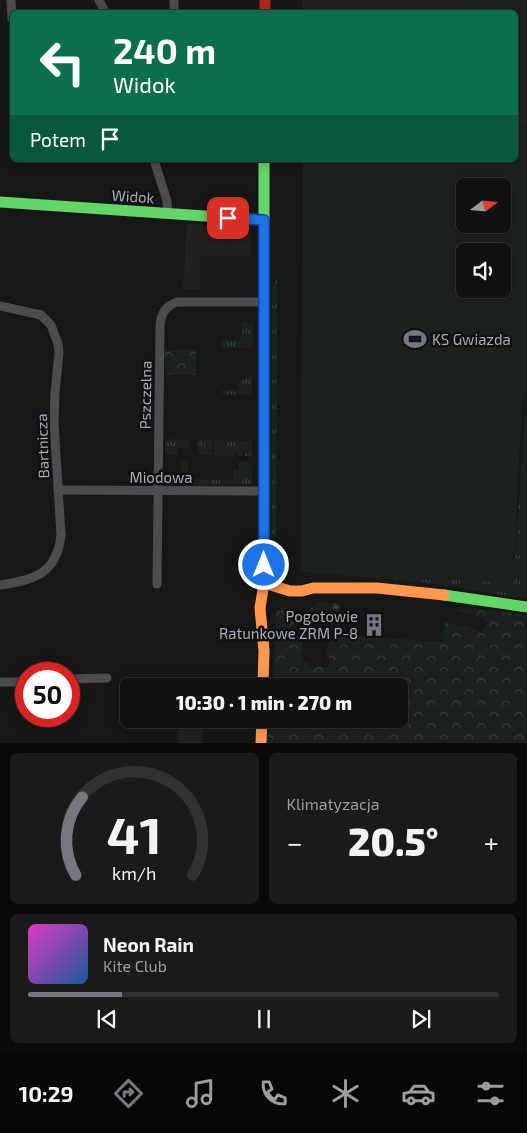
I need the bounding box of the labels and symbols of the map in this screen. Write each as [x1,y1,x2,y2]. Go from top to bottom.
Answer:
north arrow [456,178,511,232]
street label: Widok [111,186,155,206]
pin [207,197,249,239]
sports icon: KS Gwiazda [402,326,428,352]
place label: KS Gwiazda [432,330,511,348]
street label: Pszczelna [135,361,155,429]
street label: Bartnicza [32,413,52,479]
street label: Miodowa [129,468,193,486]
position arrow [237,538,289,590]
place label: Pogotowie Ratunkowe ZRM P-8 [219,607,358,642]
building icon: Pogotowie Ratunkowe ZRM P-8 [361,612,387,638]
speed limit sign: 50 [15,662,80,727]

